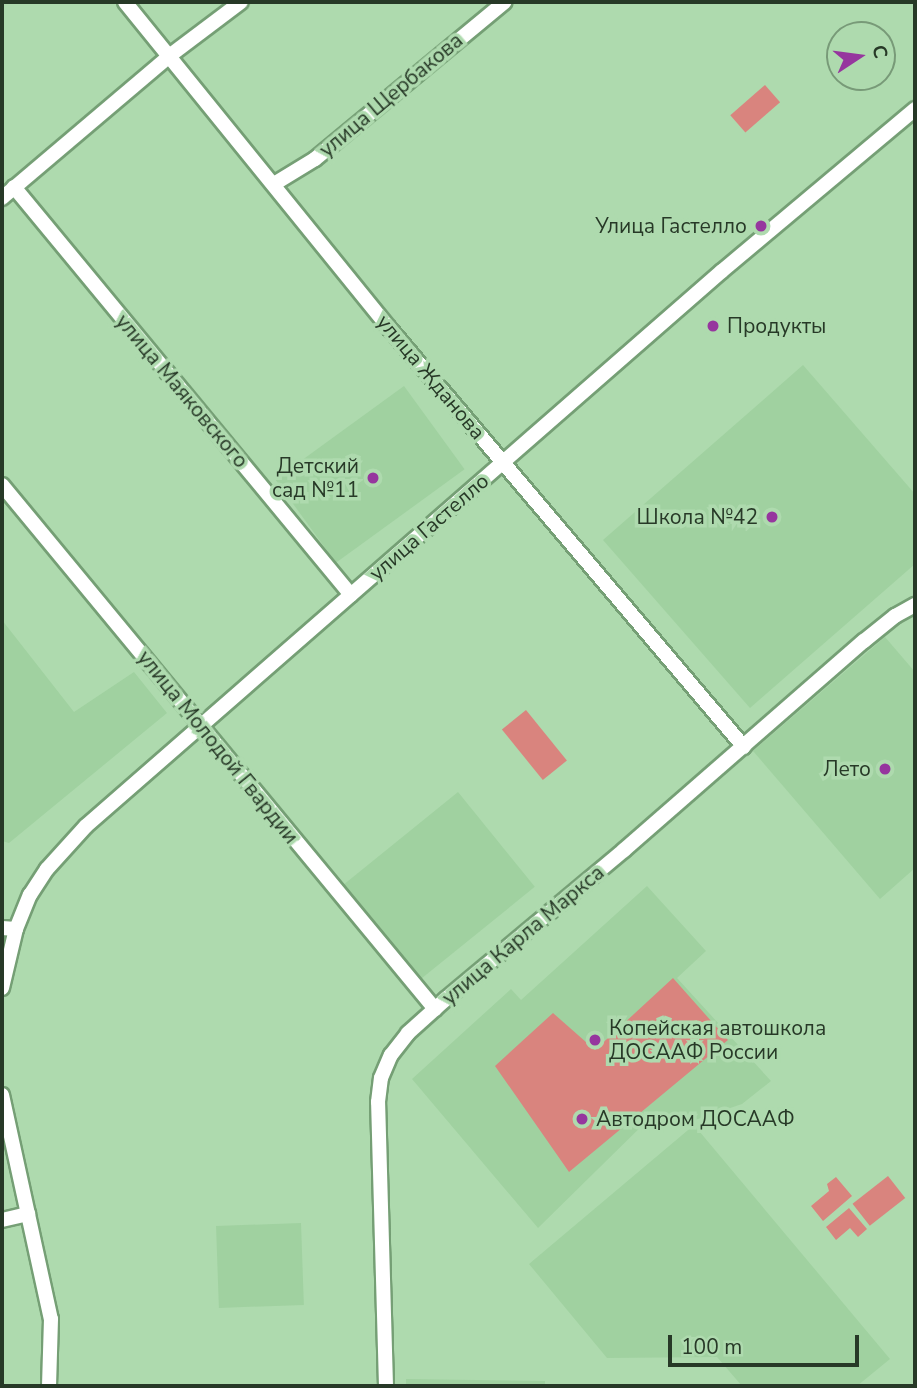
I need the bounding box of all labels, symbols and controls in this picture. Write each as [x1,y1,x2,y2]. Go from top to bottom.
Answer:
north arrow [826,21,896,91]
street label: улица Щербакова [314,28,468,162]
text: С [865,43,894,61]
place label: Улица Гастелло [595,213,747,239]
marker: Улица Гастелло [753,218,769,234]
street label: улица Маяковского [110,309,254,473]
street label: улица Жданова [372,310,490,444]
place label: Продукты [727,313,826,339]
marker: Продукты [705,318,721,334]
place label: Детский сад №11 [272,453,359,503]
street label: улица Гастелло [364,468,494,586]
marker: Детский сад №11 [365,470,381,486]
place label: Школа №42 [637,504,758,530]
marker: Школа №42 [764,509,780,525]
street label: улица Молодой Гвардии [132,645,304,849]
place label: Лето [823,756,871,782]
marker: Лето [877,761,893,777]
street label: улица Карла Маркса [437,860,609,1010]
place label: Копейская автошкола ДОСААФ России [609,1015,826,1065]
marker: Копейская автошкола ДОСААФ России [587,1032,603,1048]
place label: Автодром ДОСААФ [596,1106,795,1132]
marker: Автодром ДОСААФ [574,1111,590,1127]
scale bar [672,1322,863,1366]
text: 100 m [681,1333,742,1361]

